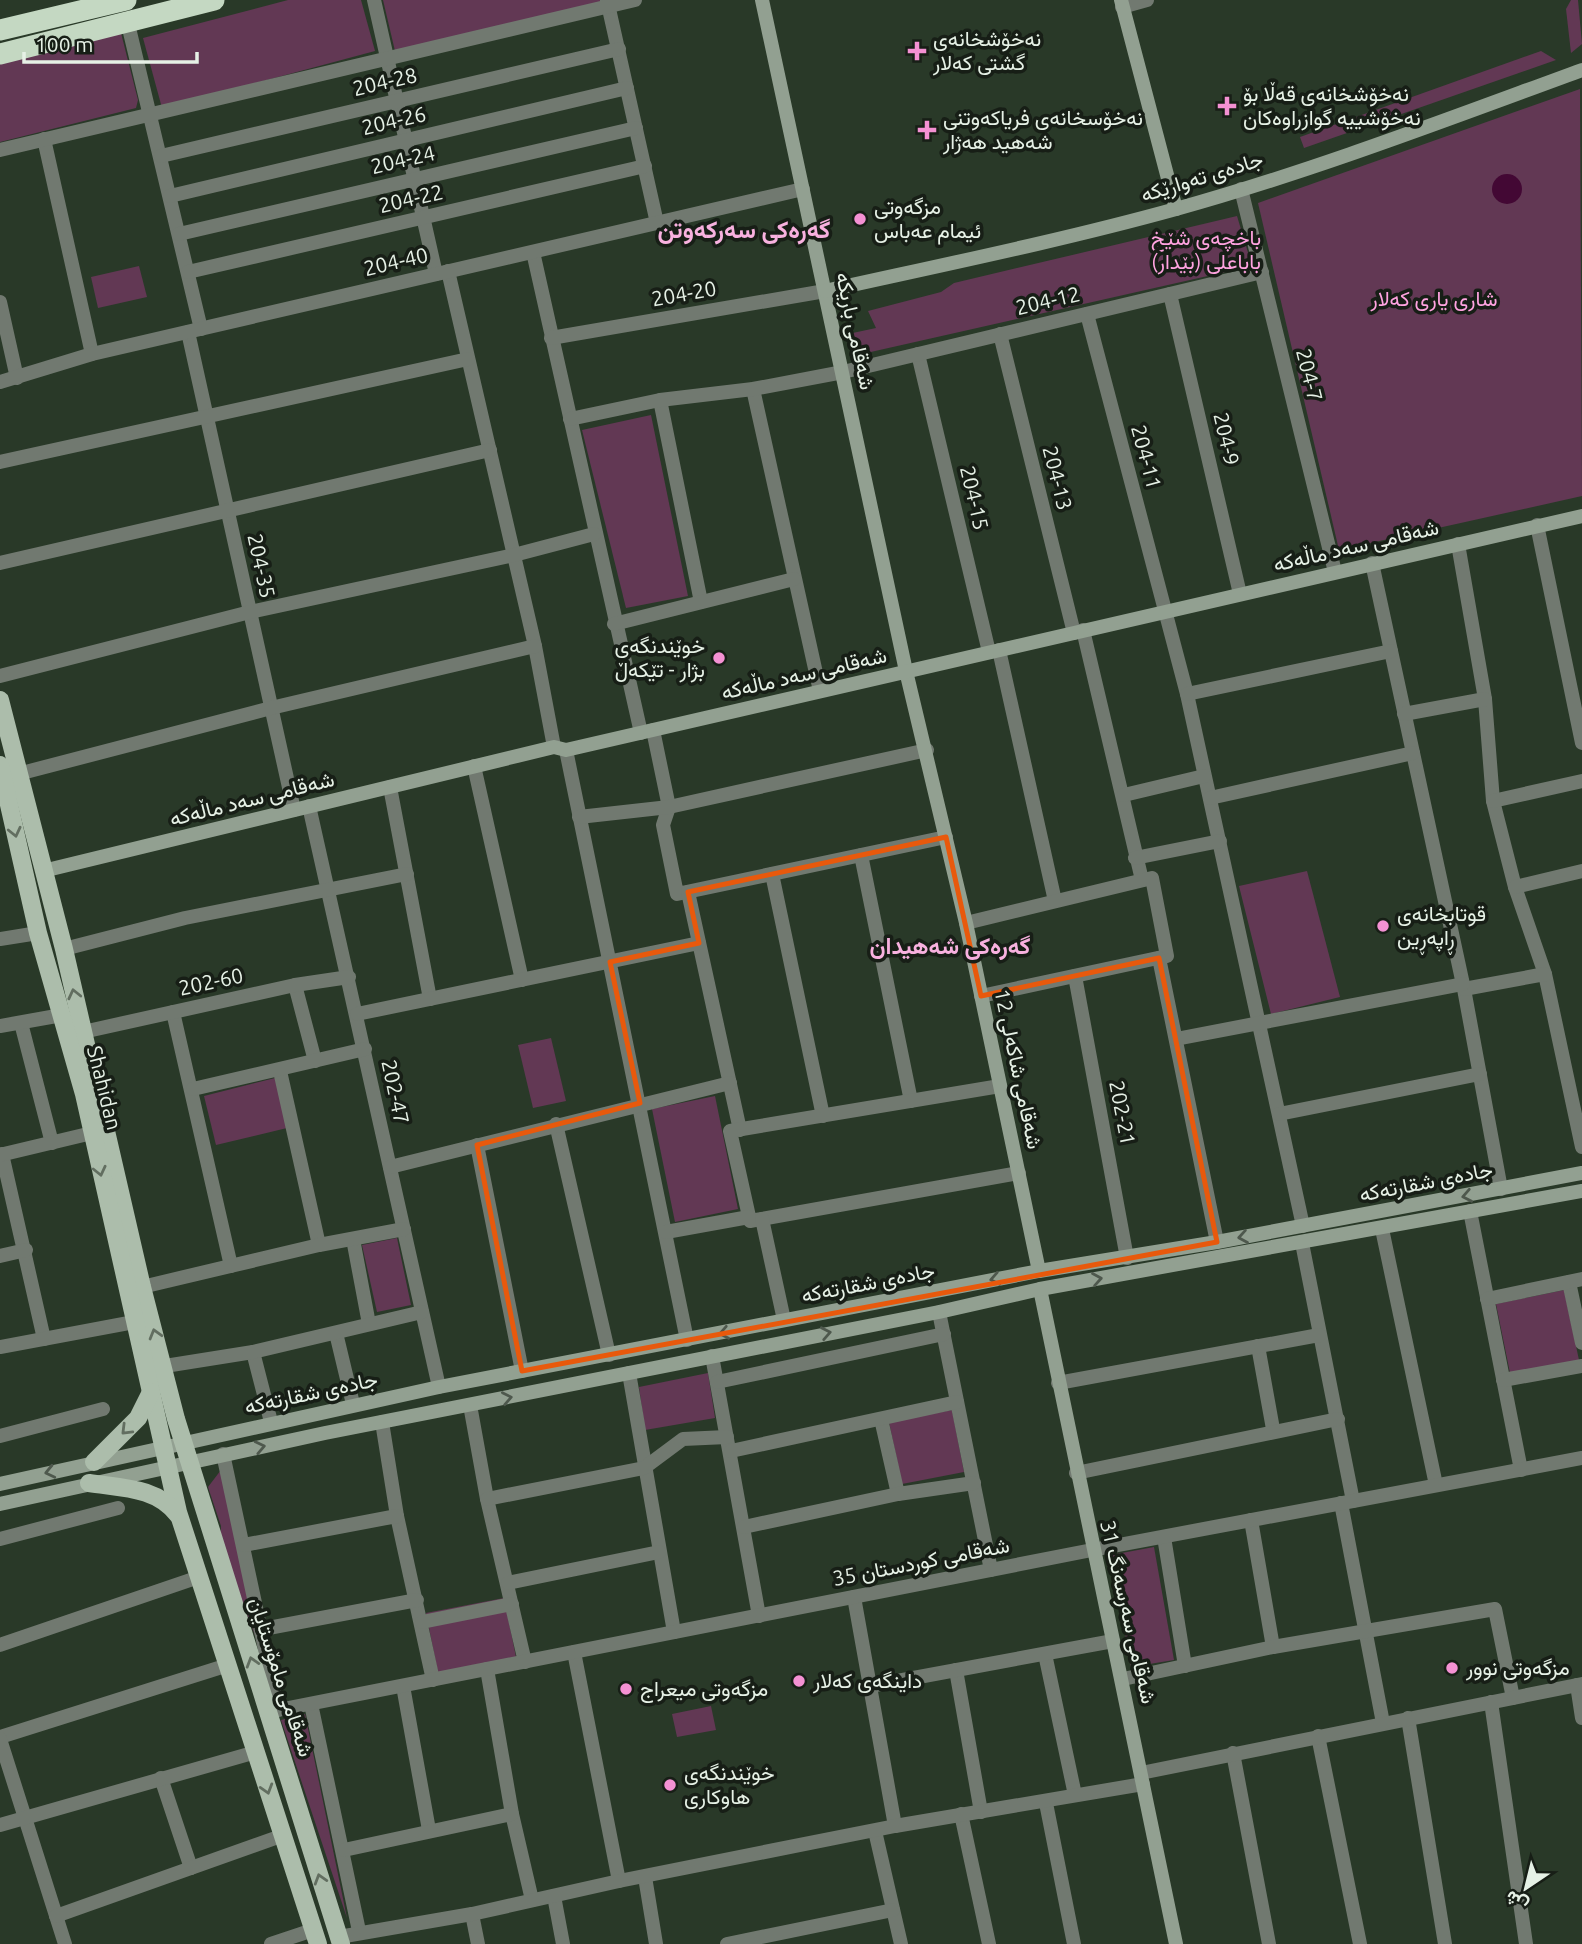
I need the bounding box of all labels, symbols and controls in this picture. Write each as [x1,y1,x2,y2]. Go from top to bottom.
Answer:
scale bar [24,21,198,65]
place label: نەخۆشخانەی گشتی کەلار [932,26,1041,76]
text: 100 m [35,32,93,56]
marker: نەخۆشخانەی گشتی کەلار [907,41,927,61]
street label: 204-28 [350,62,419,100]
place label: نەخۆشخانەی قەڵا بۆ نەخۆشییە گوازراوەکان [1243,81,1421,131]
marker: نەخۆشخانەی قەڵا بۆ نەخۆشییە گوازراوەکان [1217,96,1237,116]
street label: 204-26 [359,101,428,139]
place label: نەخۆسخانەی فریاکەوتنی شەهید هەژار [942,105,1143,155]
marker: نەخۆسخانەی فریاکەوتنی شەهید هەژار [917,120,937,140]
street label: 204-24 [368,140,437,178]
street label: جادەی تەوارێکە [1138,146,1266,208]
street label: 204-22 [376,179,445,217]
place label: مزگەوتی ئیمام عەباس [874,194,981,245]
marker: مزگەوتی ئیمام عەباس [852,211,868,227]
district label: گەرەکی سەرکەوتن [658,216,831,245]
park label: باخچەی شێخ باباعلی (بێدار) [1151,225,1261,275]
street label: 204-40 [361,242,430,280]
street label: شەقامی باریکە [830,270,880,392]
street label: 204-20 [650,276,718,311]
street label: 204-12 [1013,281,1082,319]
park label: شاری یاری کەلار [1369,286,1498,312]
street label: 204-7 [1292,346,1328,404]
street label: 204-9 [1209,410,1245,468]
street label: 204-11 [1127,422,1167,491]
street label: 204-13 [1038,443,1078,512]
street label: 204-15 [956,463,994,532]
street label: شەقامی سەد ماڵەکە [1271,514,1441,577]
street label: 204-35 [243,531,281,600]
place label: خوێندنگەی بژار - تێکەڵ [614,633,705,683]
street label: شەقامی سەد ماڵەکە [719,642,889,705]
marker: خوێندنگەی بژار - تێکەڵ [711,650,727,666]
street label: شەقامی سەد ماڵەکە [167,766,337,831]
one-way arrow [7,826,21,838]
place label: قوتابخانەی ڕاپەڕین [1397,901,1486,955]
marker: قوتابخانەی ڕاپەڕین [1375,918,1391,934]
district label: گەرەکی شەهیدان [870,933,1031,961]
street label: 202-60 [176,962,245,1000]
street label: شەقامی شاکەلی 12 [989,987,1048,1151]
one-way arrow [68,988,82,1000]
street label: Shahidan [83,1043,127,1132]
street label: 202-47 [377,1057,415,1126]
street label: 202-21 [1105,1078,1141,1147]
street label: جادەی شقارتەکە [1357,1156,1495,1208]
one-way arrow [92,1165,107,1177]
one-way arrow [1461,1188,1473,1203]
one-way arrow [1237,1229,1249,1244]
street label: جادەی شقارتەکە [799,1257,937,1309]
one-way arrow [989,1271,1001,1286]
one-way arrow [1091,1272,1103,1287]
one-way arrow [718,1324,730,1339]
one-way arrow [820,1327,832,1342]
one-way arrow [149,1328,164,1340]
street label: جادەی شقارتەکە [242,1366,380,1420]
one-way arrow [501,1391,513,1406]
one-way arrow [122,1422,135,1435]
one-way arrow [254,1440,266,1455]
one-way arrow [44,1464,56,1478]
street label: شەقامی سەرسەنگ 31 [1094,1518,1162,1706]
street label: شەقامی کوردستان 35 [830,1532,1012,1592]
street label: شەقامی مامۆستایان [243,1594,319,1760]
place label: مزگەوتی نوور [1465,1655,1570,1681]
one-way arrow [246,1656,260,1669]
marker: مزگەوتی نوور [1444,1660,1460,1676]
place label: داینگەی کەلار [812,1668,922,1694]
marker: داینگەی کەلار [791,1673,807,1689]
place label: مزگەوتی میعراج [640,1676,768,1703]
marker: مزگەوتی میعراج [618,1681,634,1697]
place label: خوێندنگەی هاوکاری [684,1760,775,1810]
marker: خوێندنگەی هاوکاری [662,1777,678,1793]
one-way arrow [259,1783,274,1795]
north arrow [1491,1853,1561,1923]
one-way arrow [314,1873,329,1885]
text: ش [1500,1885,1532,1917]

